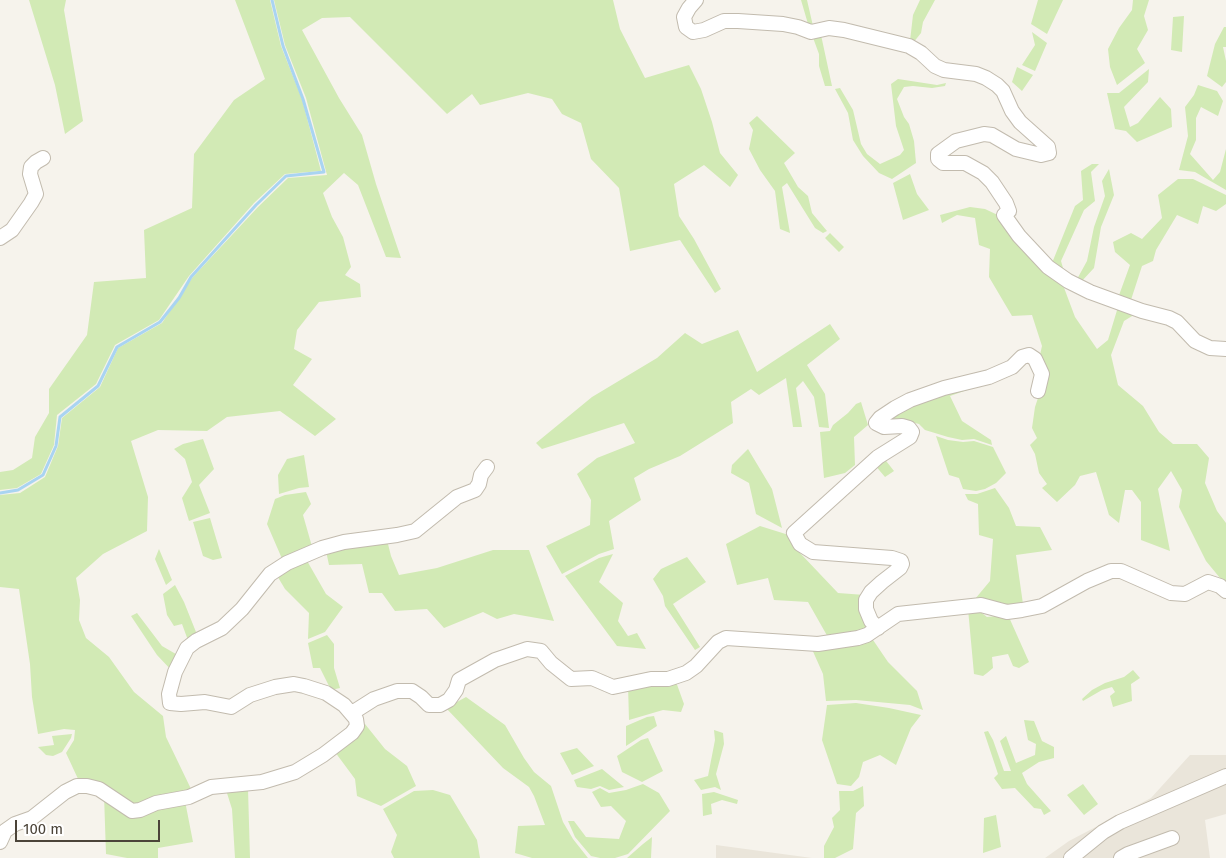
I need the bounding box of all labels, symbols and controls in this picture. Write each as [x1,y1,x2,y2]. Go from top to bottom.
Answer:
scale bar [18,810,162,842]
text: 100 m [23,820,63,838]

